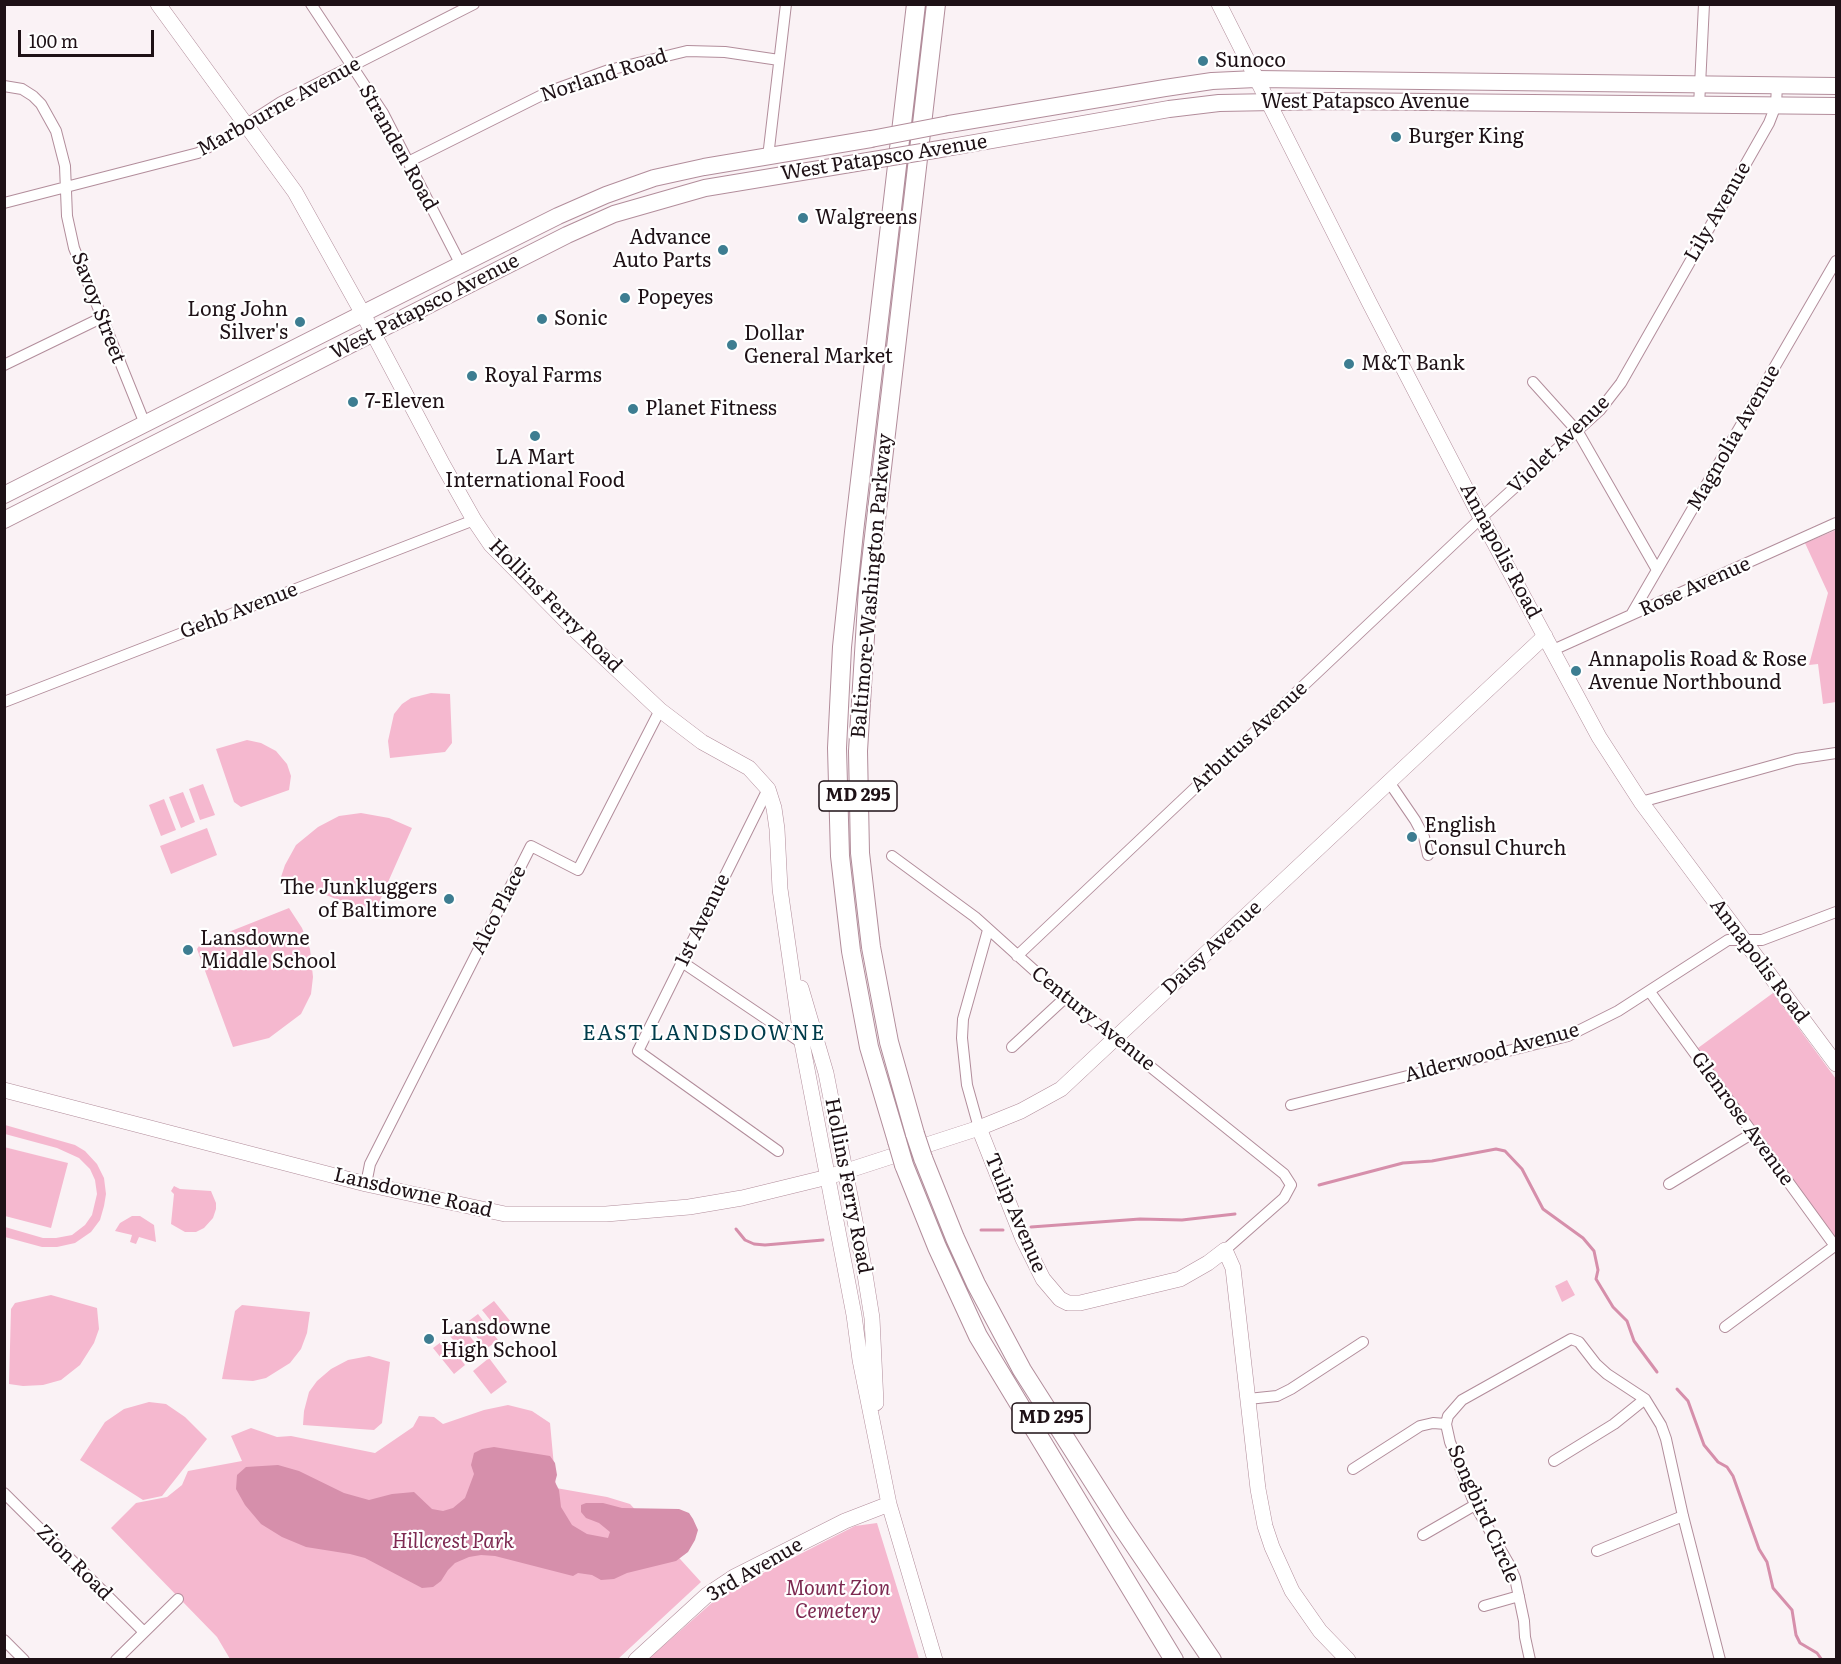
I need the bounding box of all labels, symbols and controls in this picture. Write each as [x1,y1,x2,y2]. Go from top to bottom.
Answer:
scale bar [21,18,158,56]
text: 100 m [29,27,78,54]
street label: Norland Road [538,44,670,108]
place label: Sunoco [1215,49,1286,73]
street label: Marbourne Avenue [193,52,365,162]
marker: Sunoco [1196,54,1210,68]
street label: Stranden Road [353,81,443,215]
street label: West Patapsco Avenue [1261,90,1469,114]
place label: Burger King [1408,125,1524,149]
street label: West Patapsco Avenue [779,130,989,186]
marker: Burger King [1389,130,1403,144]
street label: Lily Avenue [1680,158,1756,266]
place label: Walgreens [815,206,917,230]
marker: Walgreens [796,211,810,225]
place label: Advance Auto Parts [613,226,711,273]
marker: Advance Auto Parts [716,243,730,257]
street label: Savoy Street [66,249,130,367]
street label: West Patapsco Avenue [327,249,523,365]
place label: Popeyes [637,286,713,310]
marker: Popeyes [618,291,632,305]
place label: Long John Silver's [187,298,288,345]
place label: Sonic [554,307,607,331]
marker: Sonic [535,312,549,326]
marker: Long John Silver's [293,315,307,329]
place label: Dollar General Market [744,322,893,369]
marker: Dollar General Market [725,338,739,352]
place label: M&T Bank [1361,352,1465,376]
marker: M&T Bank [1342,357,1356,371]
street label: Magnolia Avenue [1682,361,1786,515]
place label: Royal Farms [484,364,602,388]
marker: Royal Farms [465,369,479,383]
place label: 7-Eleven [365,390,445,414]
street label: Violet Avenue [1503,391,1615,499]
marker: 7-Eleven [346,395,360,409]
place label: Planet Fitness [645,397,777,421]
marker: Planet Fitness [626,402,640,416]
marker: LA Mart International Food [528,429,542,443]
street label: Baltimore-Washington Parkway [847,433,897,739]
place label: LA Mart International Food [445,446,625,493]
street label: Annapolis Road [1454,479,1546,623]
street label: Hollins Ferry Road [483,534,627,678]
street label: Rose Avenue [1636,552,1754,622]
street label: Gehb Avenue [177,578,301,644]
place label: Annapolis Road & Rose Avenue Northbound [1588,648,1807,695]
marker: Annapolis Road & Rose Avenue Northbound [1569,664,1583,678]
street label: Arbutus Avenue [1185,677,1313,797]
road number: MD 295 [819,781,897,811]
place label: English Consul Church [1424,814,1566,861]
marker: English Consul Church [1405,830,1419,844]
street label: Alco Place [466,862,532,958]
street label: 1st Avenue [670,870,736,970]
place label: The Junkluggers of Baltimore [280,876,437,923]
marker: The Junkluggers of Baltimore [442,892,456,906]
street label: Annapolis Road [1704,894,1814,1028]
street label: Daisy Avenue [1157,896,1267,1000]
place label: Lansdowne Middle School [200,927,336,974]
marker: Lansdowne Middle School [181,943,195,957]
street label: Century Avenue [1026,962,1160,1076]
street label: Alderwood Avenue [1402,1018,1582,1088]
district label: EAST LANDSDOWNE [582,1021,826,1047]
street label: Glenrose Avenue [1686,1048,1798,1190]
street label: Hollins Ferry Road [819,1096,877,1276]
street label: Tulip Avenue [979,1150,1051,1276]
street label: Lansdowne Road [331,1163,495,1223]
place label: Lansdowne High School [441,1316,557,1363]
marker: Lansdowne High School [422,1332,436,1346]
road number: MD 295 [1012,1403,1090,1433]
street label: Songbird Circle [1442,1441,1524,1587]
street label: Zion Road [31,1520,117,1606]
park label: Hillcrest Park [392,1530,514,1554]
street label: 3rd Avenue [703,1533,807,1607]
park label: Mount Zion Cemetery [785,1577,891,1624]

